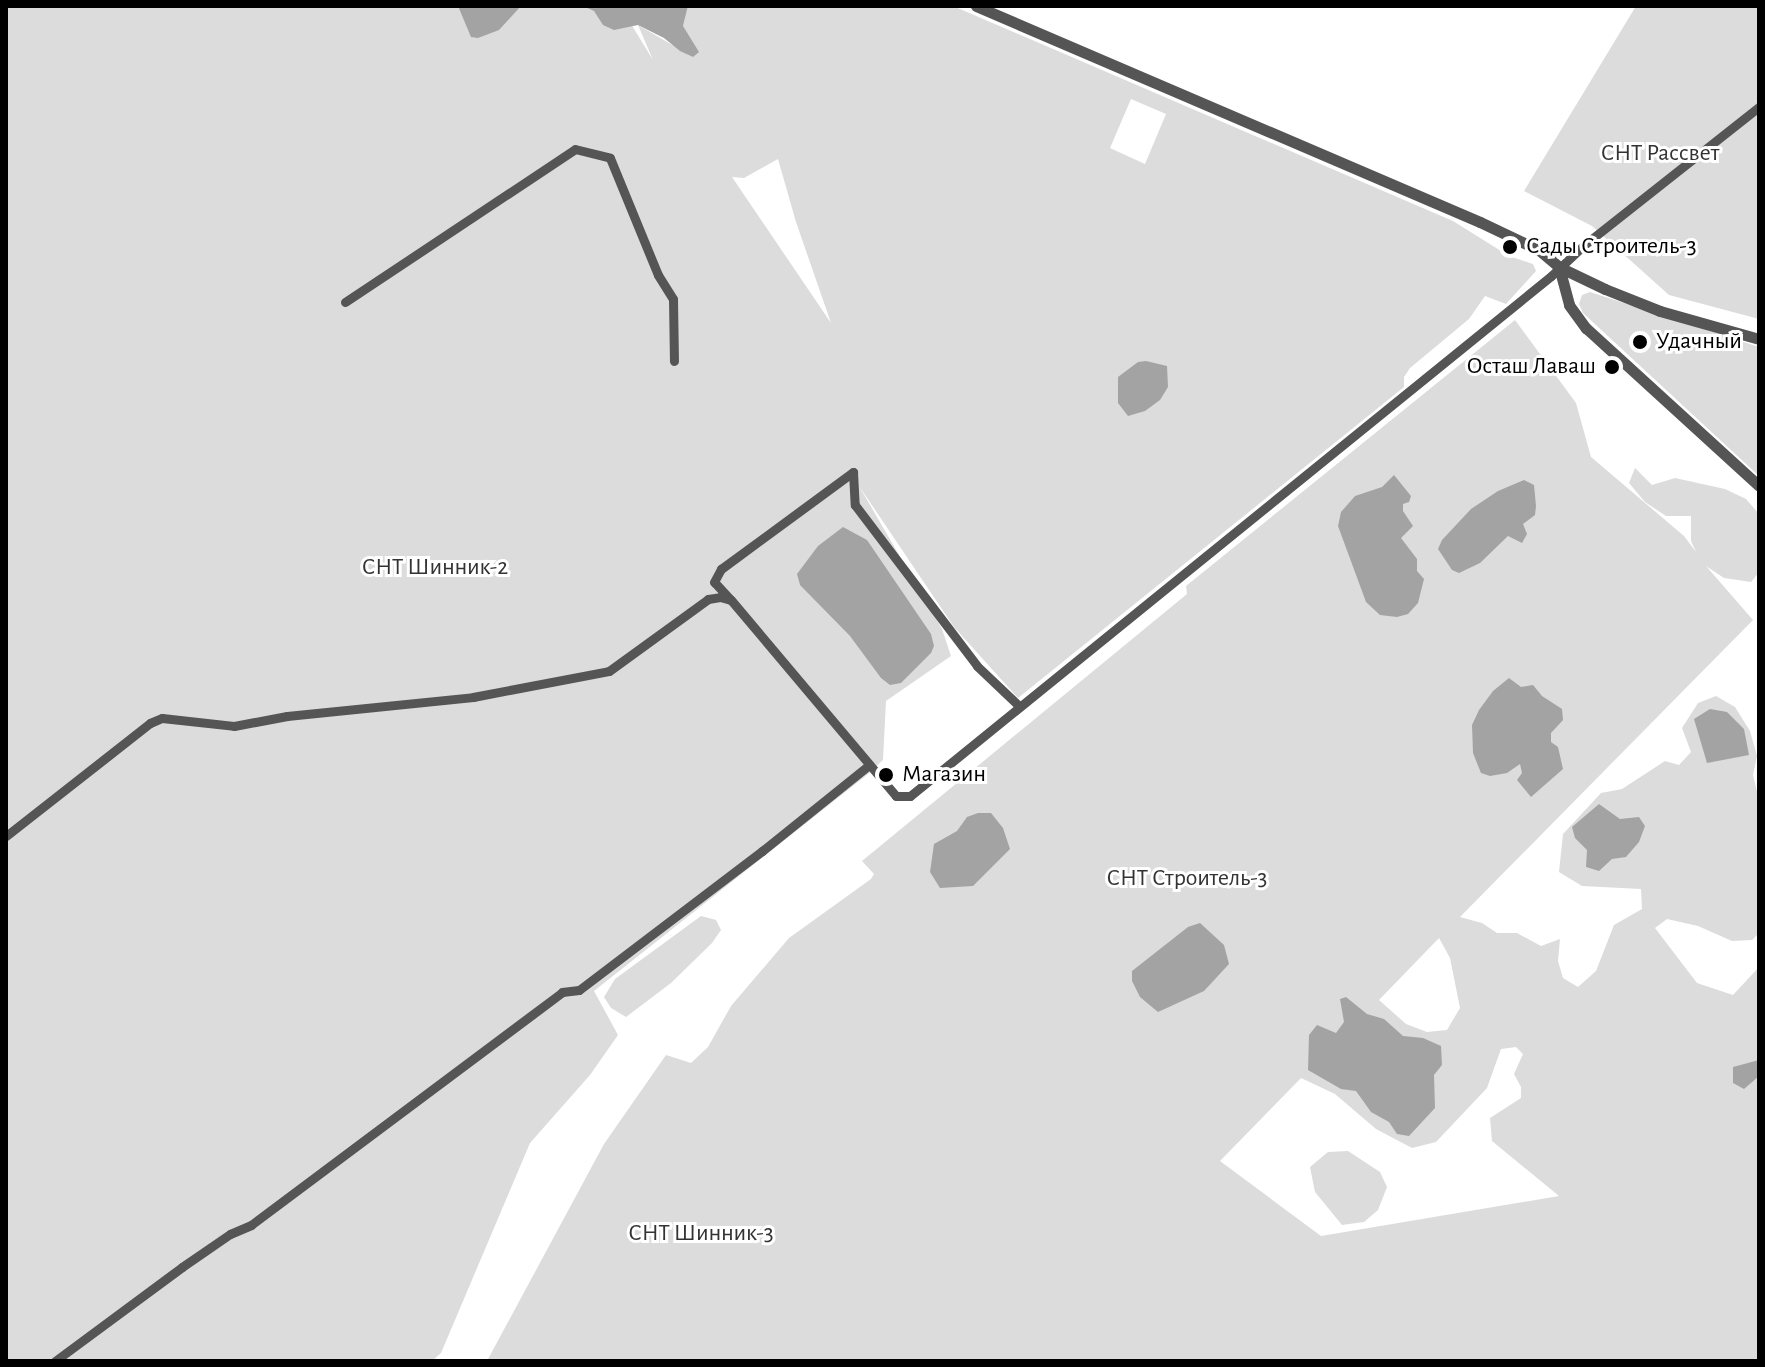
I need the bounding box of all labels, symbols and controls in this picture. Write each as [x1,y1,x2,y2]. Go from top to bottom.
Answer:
park label: СНТ Рассвет [1601,140,1719,168]
place label: Сады Строитель-3 [1526,233,1697,261]
marker: Сады Строитель-3 [1501,238,1519,256]
place label: Удачный [1656,328,1742,356]
marker: Удачный [1631,333,1649,351]
place label: Осташ Лаваш [1466,353,1596,381]
marker: Осташ Лаваш [1603,358,1621,376]
park label: СНТ Шинник-2 [362,554,508,582]
place label: Магазин [902,761,986,789]
marker: Магазин [877,766,895,784]
park label: СНТ Строитель-3 [1107,865,1267,893]
park label: СНТ Шинник-3 [628,1220,774,1248]

